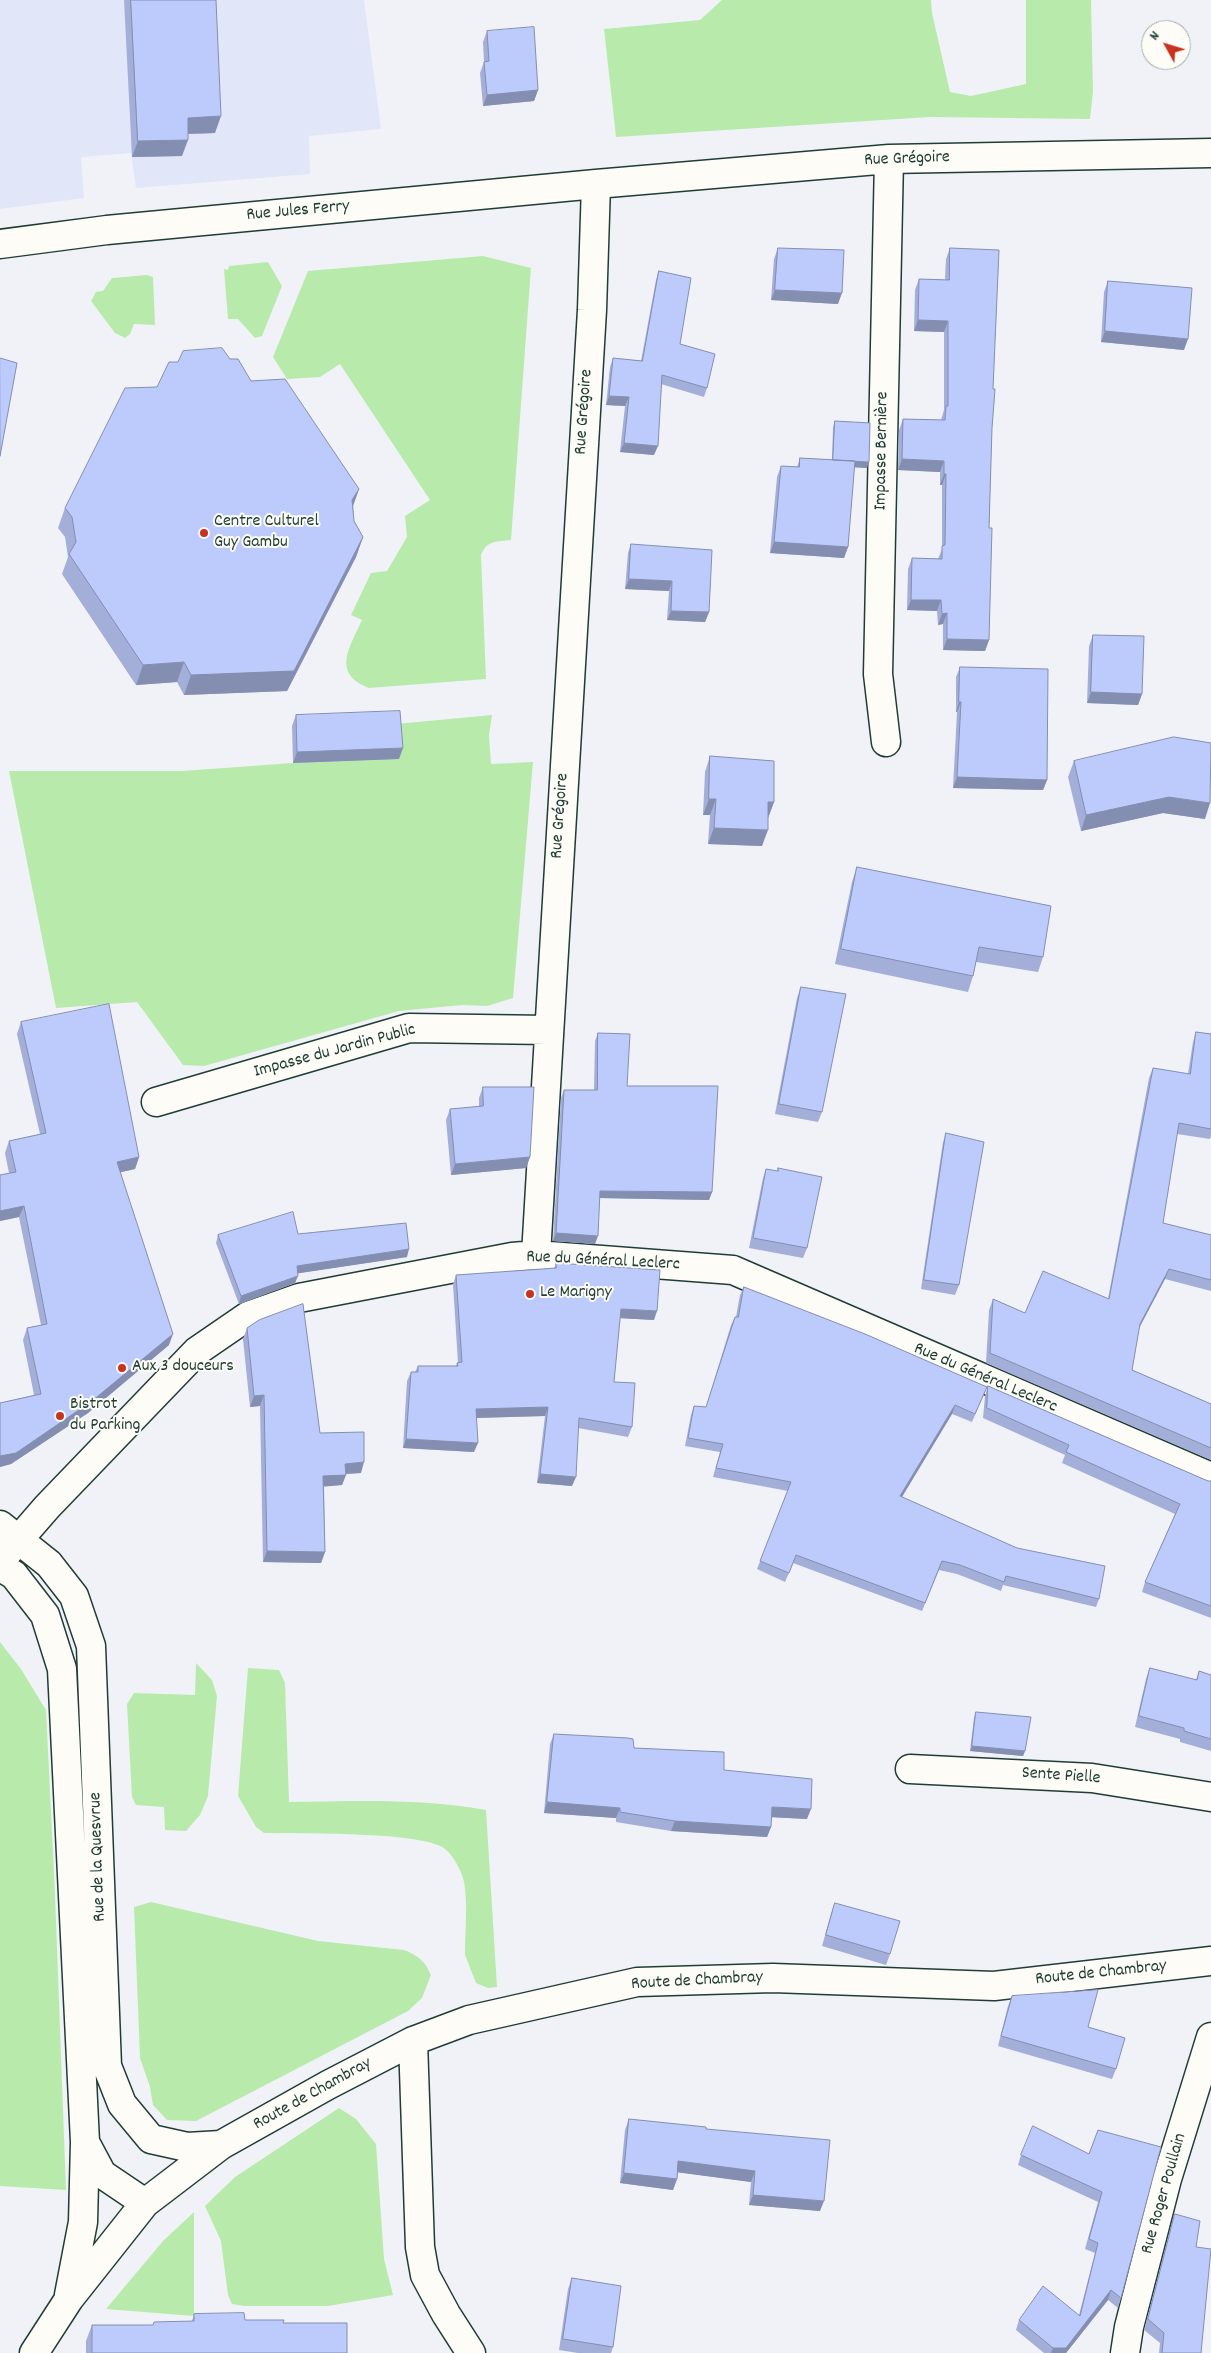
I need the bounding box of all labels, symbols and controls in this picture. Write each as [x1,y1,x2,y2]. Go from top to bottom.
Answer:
north arrow [1141,20,1191,70]
text: N [1145,27,1165,45]
street label: Rue Grégoire [864,148,950,172]
street label: Rue Jules Ferry [246,197,350,227]
street label: Rue Grégoire [571,368,599,456]
street label: Impasse Bernière [871,391,895,511]
place label: Centre Culturel Guy Gambu [214,512,319,554]
marker: Centre Culturel Guy Gambu [198,527,210,539]
street label: Rue Grégoire [547,772,575,860]
street label: Impasse du Jardin Public [252,1020,418,1084]
street label: Rue du Général Leclerc [526,1247,680,1277]
place label: Le Marigny [540,1283,612,1305]
marker: Le Marigny [524,1288,536,1300]
street label: Rue du Général Leclerc [910,1339,1060,1419]
place label: Aux 3 douceurs [132,1357,234,1379]
marker: Aux 3 douceurs [116,1362,128,1374]
place label: Bistrot du Parking [70,1395,140,1438]
marker: Bistrot du Parking [54,1410,66,1422]
street label: Sente Pielle [1021,1763,1101,1791]
street label: Rue de la Quesvrue [86,1792,112,1922]
street label: Route de Chambray [1034,1956,1168,1992]
street label: Route de Chambray [631,1968,763,1996]
street label: Route de Chambray [250,2054,376,2136]
street label: Rue Roger Poullain [1137,2131,1193,2257]

